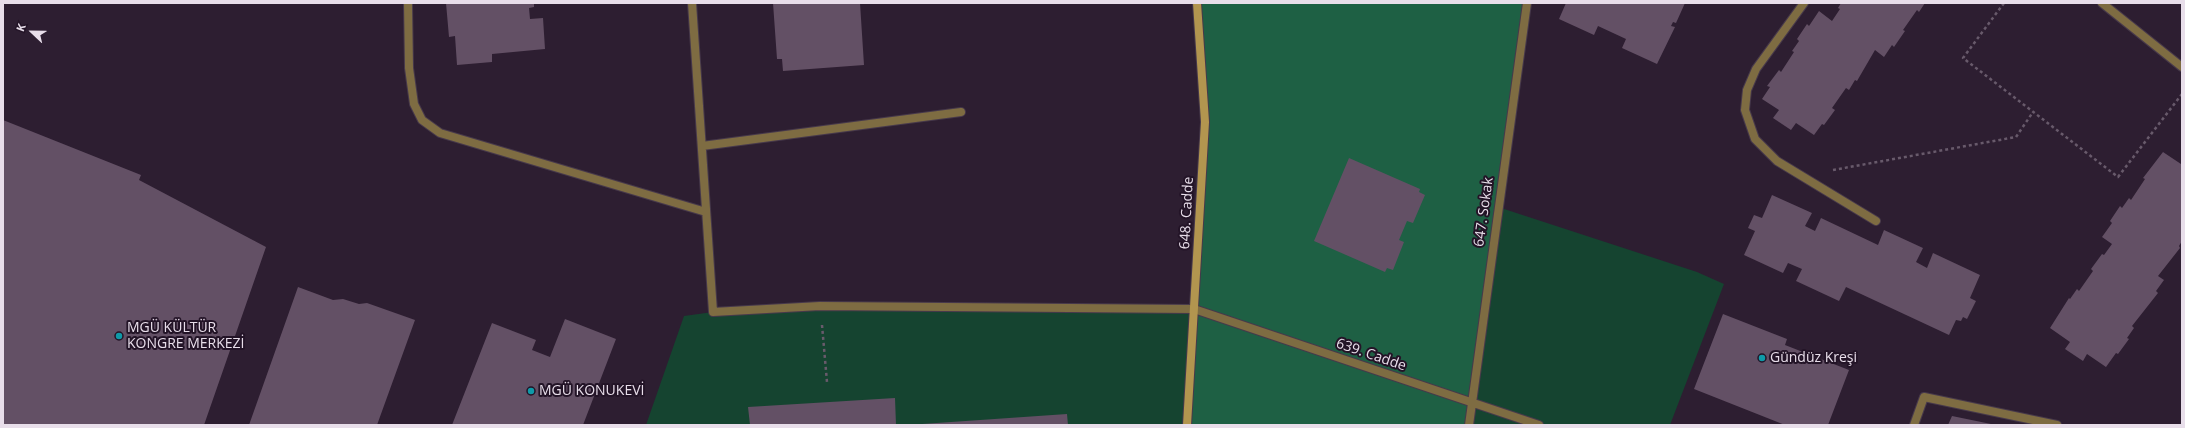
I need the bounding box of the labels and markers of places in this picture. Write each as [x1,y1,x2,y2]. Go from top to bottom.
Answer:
place label: MGÜ KÜLTÜR KONGRE MERKEZİ [127,320,245,352]
marker: MGÜ KÜLTÜR KONGRE MERKEZİ [114,331,124,341]
place label: Gündüz Kreşi [1770,350,1857,366]
marker: Gündüz Kreşi [1757,353,1767,363]
place label: MGÜ KONUKEVİ [539,383,644,399]
marker: MGÜ KONUKEVİ [526,386,536,396]

